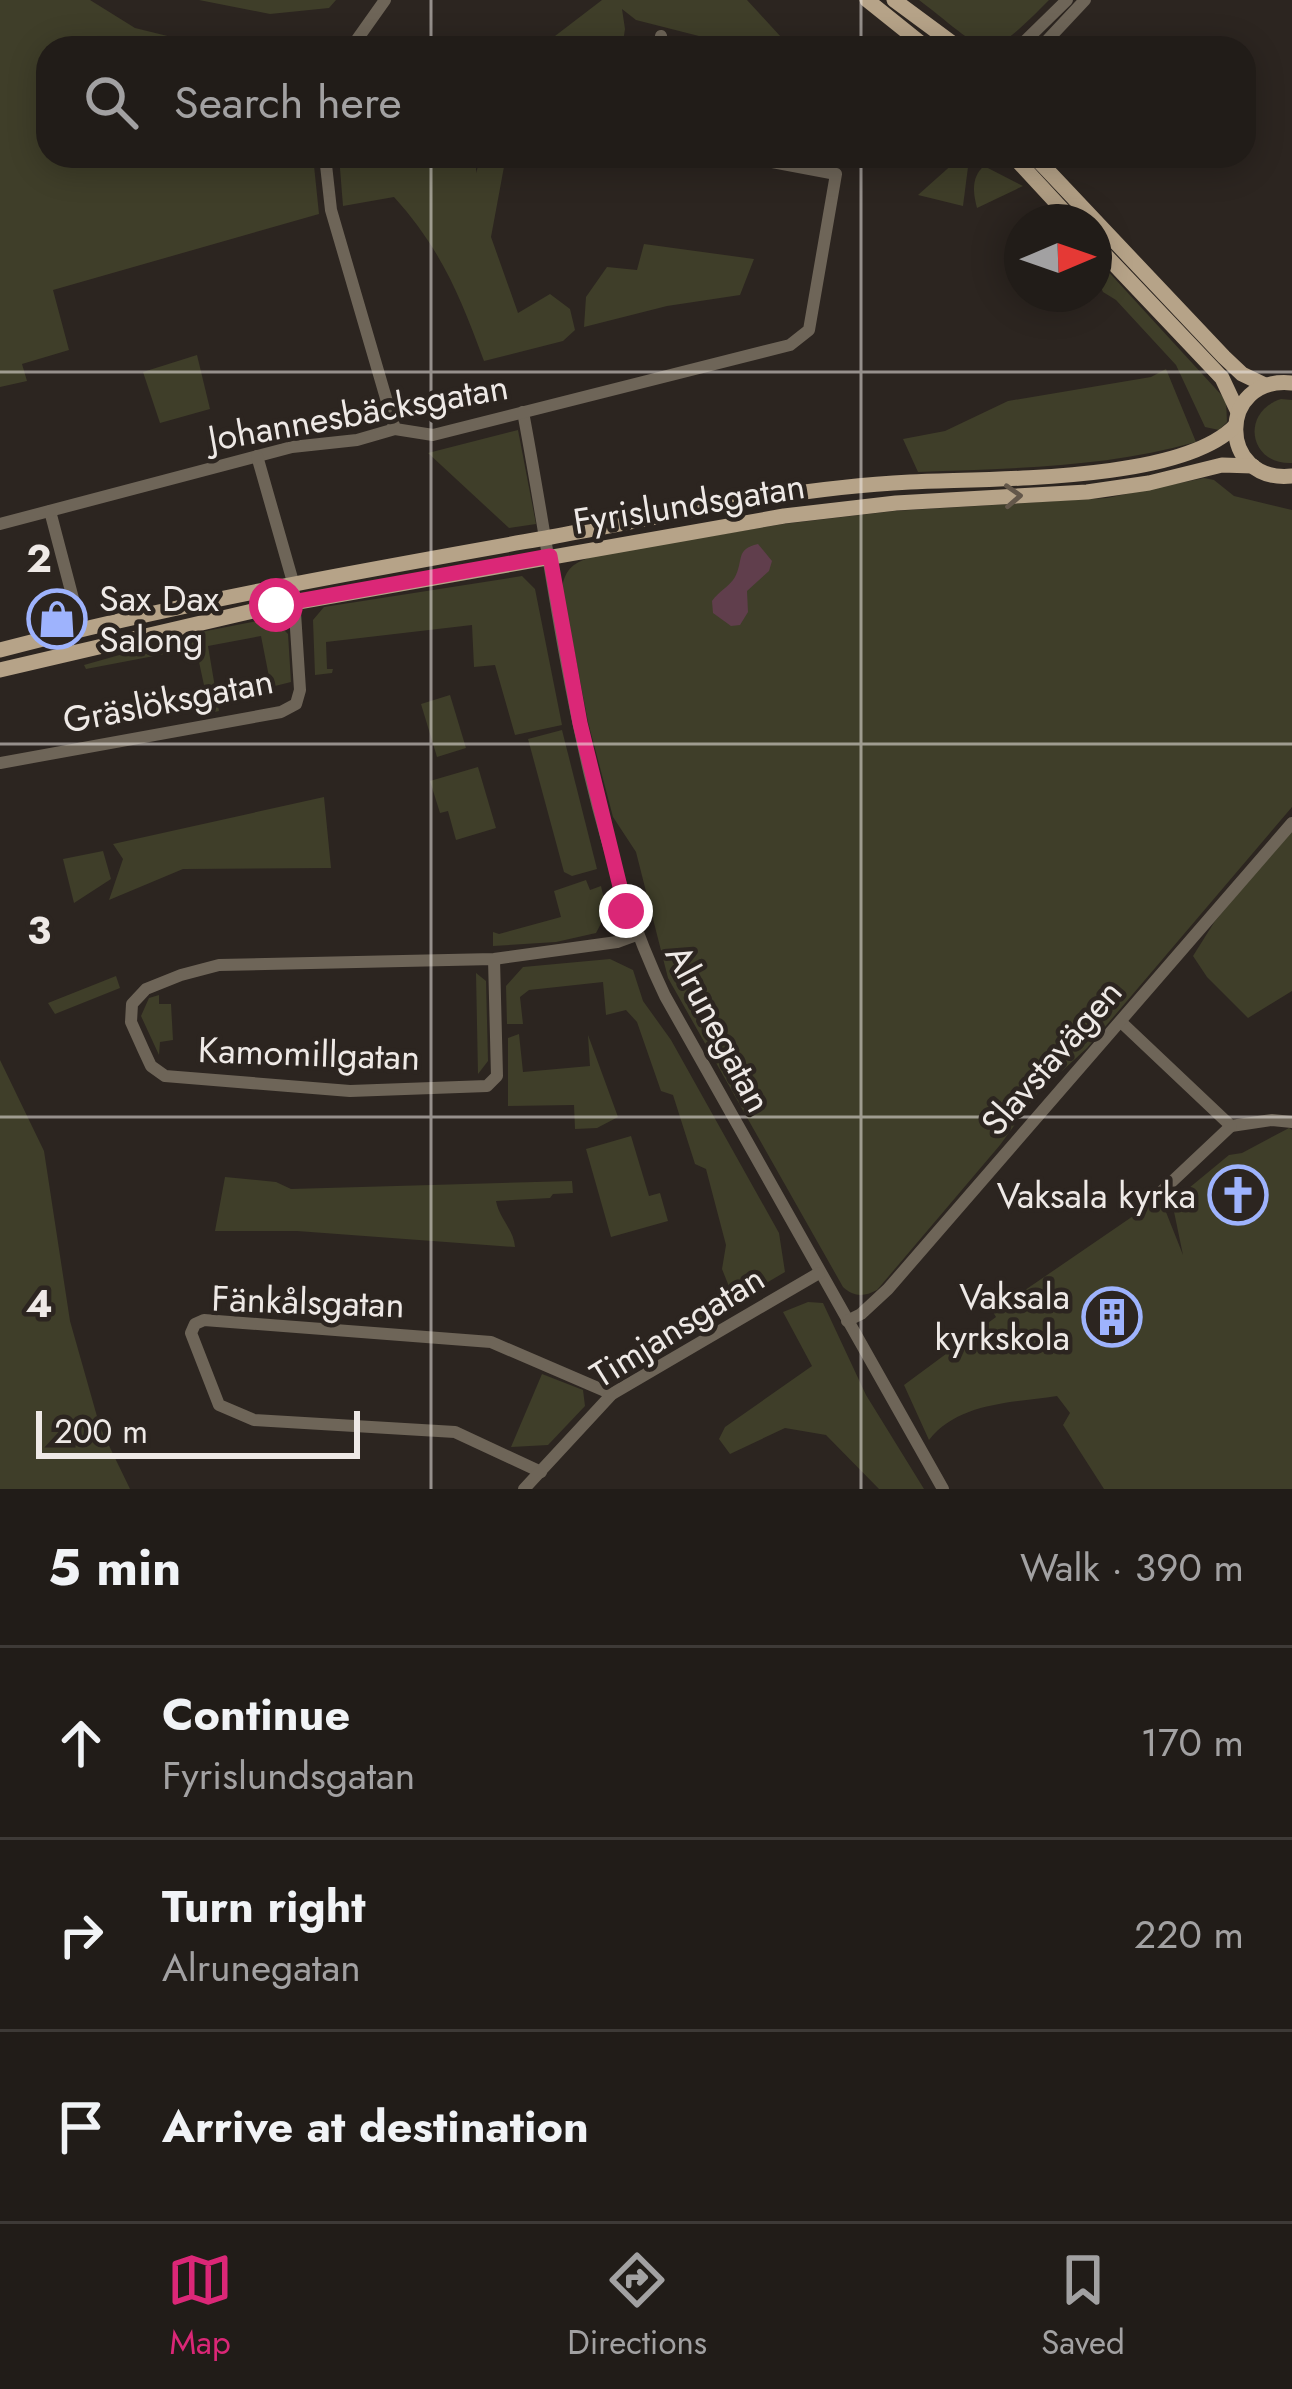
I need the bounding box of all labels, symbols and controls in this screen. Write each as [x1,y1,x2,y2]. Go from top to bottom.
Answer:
search box [36,36,1256,168]
icon: search [78,69,144,135]
text: Search here [174,70,402,135]
north arrow [1004,204,1112,312]
street label: Johannesbäcksgatan [200,360,512,465]
street label: Fyrislundsgatan [569,459,809,547]
one-way arrow [1004,483,1023,509]
text: 2 [26,530,52,587]
place label: Sax Dax Salong [99,572,220,665]
route start [249,578,303,632]
shop icon: Sax Dax Salong [26,588,88,650]
street label: Gräslöksgatan [58,654,278,746]
route end [599,884,653,938]
text: 3 [27,902,51,959]
street label: Alrunegatan [653,935,785,1121]
street label: Slavstavägen [968,967,1134,1147]
street label: Kamomillgatan [197,1023,421,1083]
church icon: Vaksala kyrka [1207,1164,1269,1226]
place label: Vaksala kyrka [997,1169,1196,1221]
street label: Timjansgatan [580,1252,774,1400]
place label: Vaksala kyrkskola [935,1270,1070,1363]
street label: Fänkålsgatan [211,1272,405,1330]
text: 4 [25,1275,53,1332]
building icon: Vaksala kyrkskola [1081,1286,1143,1348]
scale bar [36,1405,360,1458]
text: 200 m [54,1408,148,1455]
text: 5 min [48,1530,181,1604]
text: Walk · 390 m [1020,1539,1244,1596]
text: Continue [162,1682,350,1747]
icon: ahead [48,1710,114,1776]
text: 170 m [1140,1714,1244,1771]
text: Fyrislundsgatan [162,1747,415,1804]
text: Turn right [162,1874,366,1939]
icon: right [48,1902,114,1968]
text: 220 m [1134,1906,1244,1963]
text: Alrunegatan [162,1939,361,1996]
icon: arrive [48,2094,114,2160]
text: Arrive at destination [162,2094,589,2159]
tab: Map [167,2247,233,2366]
tab: Directions [567,2247,707,2366]
tab: Saved [1041,2247,1125,2366]

